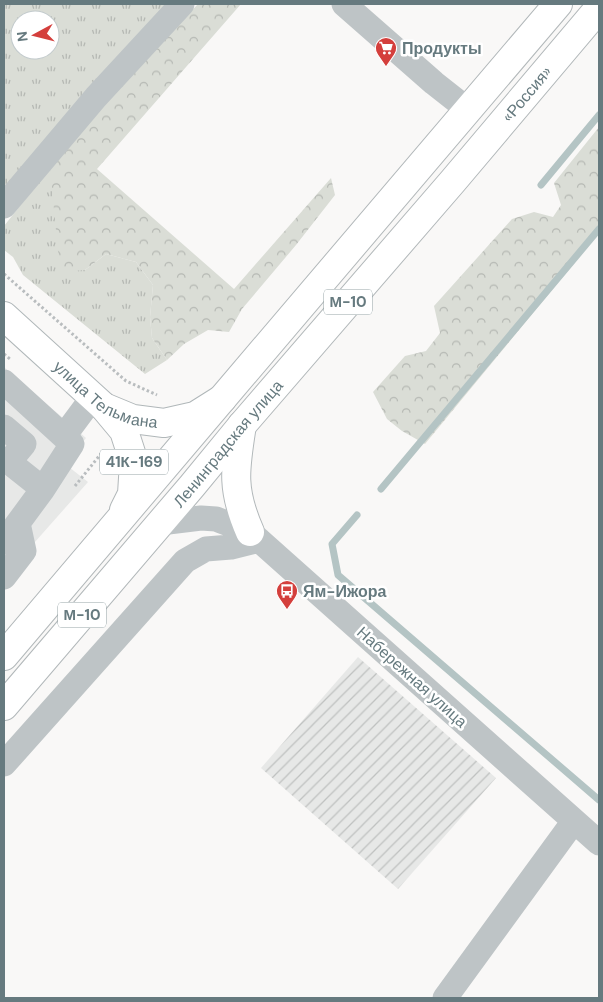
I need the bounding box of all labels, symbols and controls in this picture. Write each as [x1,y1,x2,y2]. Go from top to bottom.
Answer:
north arrow [10,10,60,60]
text: N [13,30,32,43]
supermarket icon: Продукты [374,36,398,67]
place label: Продукты [402,38,482,59]
street label: «Россия» [497,61,556,126]
road number: М-10 [324,290,372,314]
street label: улица Тельмана [49,356,159,433]
street label: Ленинградская улица [168,375,287,511]
road number: 41К-169 [100,450,168,474]
bus stop icon: Ям-Ижора [275,579,299,610]
place label: Ям-Ижора [303,581,387,602]
road number: М-10 [58,602,106,628]
street label: Набережная улица [352,622,472,732]

